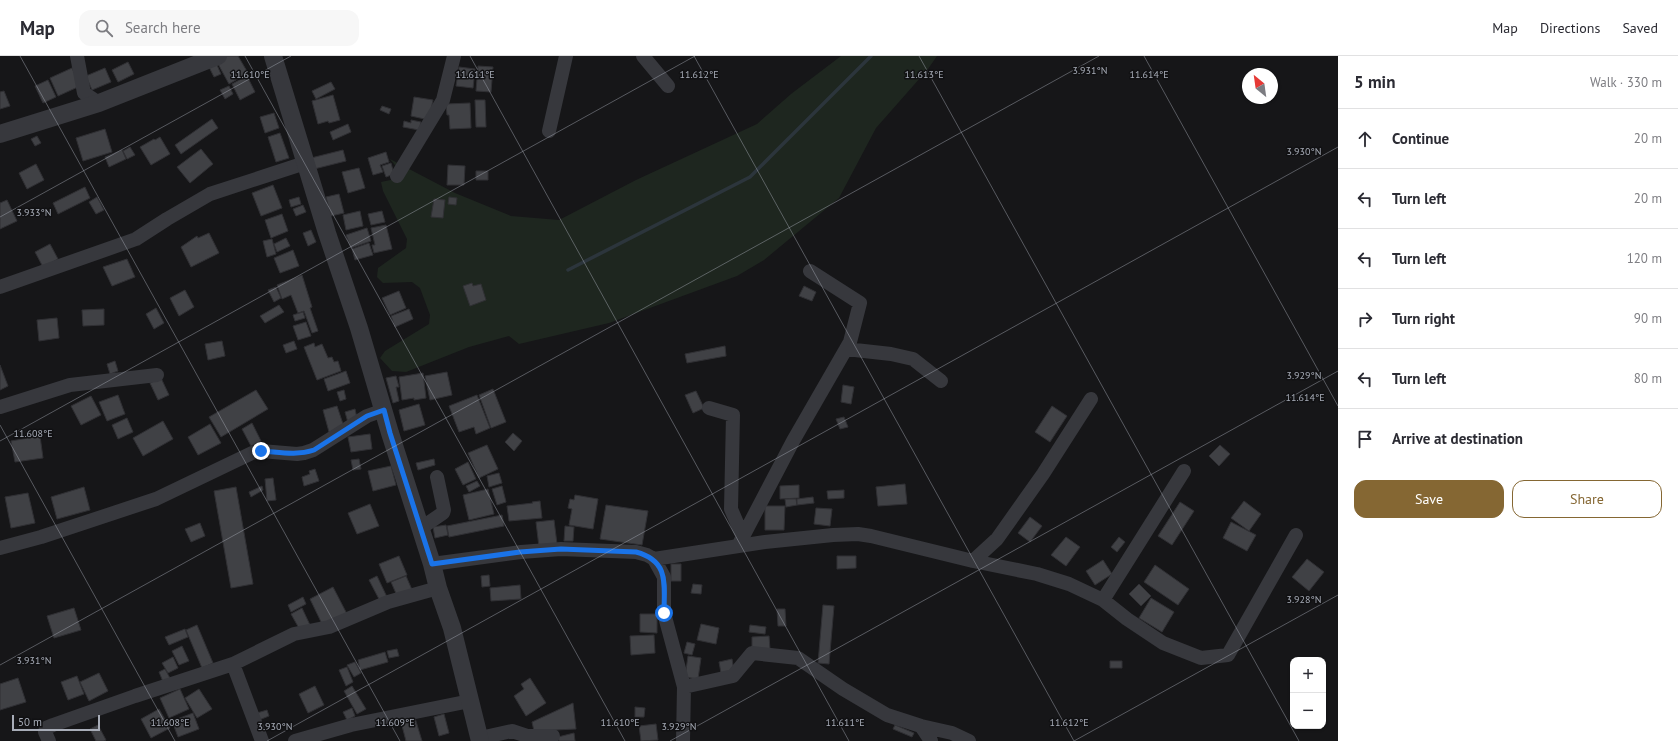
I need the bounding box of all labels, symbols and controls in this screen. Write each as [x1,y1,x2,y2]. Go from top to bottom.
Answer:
search box [79,10,359,46]
text: Map [20,16,55,40]
icon: search [93,17,115,39]
text: Search here [125,18,201,37]
text: Map [1492,19,1518,37]
text: Directions [1540,19,1600,37]
text: Saved [1622,19,1658,37]
text: 3.931°N [1073,64,1107,77]
text: 11.610°E [231,68,270,81]
text: 11.611°E [456,68,495,81]
text: 11.612°E [680,68,719,81]
text: 11.613°E [905,68,944,81]
text: 11.614°E [1130,68,1169,81]
north arrow [1242,68,1278,104]
text: 5 min [1354,71,1395,93]
text: Walk · 330 m [1590,74,1662,91]
icon: ahead [1354,128,1376,150]
text: Continue [1392,129,1449,148]
text: 20 m [1634,130,1662,147]
text: 3.930°N [1287,145,1321,158]
icon: left [1354,188,1376,210]
text: Turn left [1392,189,1446,208]
text: 20 m [1634,190,1662,207]
text: 3.933°N [17,206,51,219]
icon: left [1354,248,1376,270]
text: Turn left [1392,249,1446,268]
text: 120 m [1627,250,1662,267]
icon: right [1354,308,1376,330]
text: Turn right [1392,309,1455,328]
text: 90 m [1634,310,1662,327]
icon: left [1354,368,1376,390]
text: 3.929°N [1287,369,1321,382]
text: Turn left [1392,369,1446,388]
text: 80 m [1634,370,1662,387]
text: 11.614°E [1286,391,1325,404]
text: 11.608°E [14,427,53,440]
icon: arrive [1354,428,1376,450]
text: Arrive at destination [1392,429,1523,448]
route end [252,442,270,460]
button: Save [1354,480,1504,518]
button: Share [1512,480,1662,518]
text: 3.928°N [1287,593,1321,606]
route start [655,604,673,622]
text: 3.931°N [17,654,51,667]
map controls [1290,657,1326,729]
button: + [1290,657,1326,693]
button: − [1290,693,1326,729]
scale bar [12,713,100,732]
text: 50 m [18,715,42,729]
text: 11.608°E [151,716,190,729]
text: 11.609°E [376,716,415,729]
text: 11.610°E [601,716,640,729]
text: 11.611°E [826,716,865,729]
text: 11.612°E [1050,716,1089,729]
text: 3.930°N [258,720,292,733]
text: 3.929°N [662,720,696,733]

